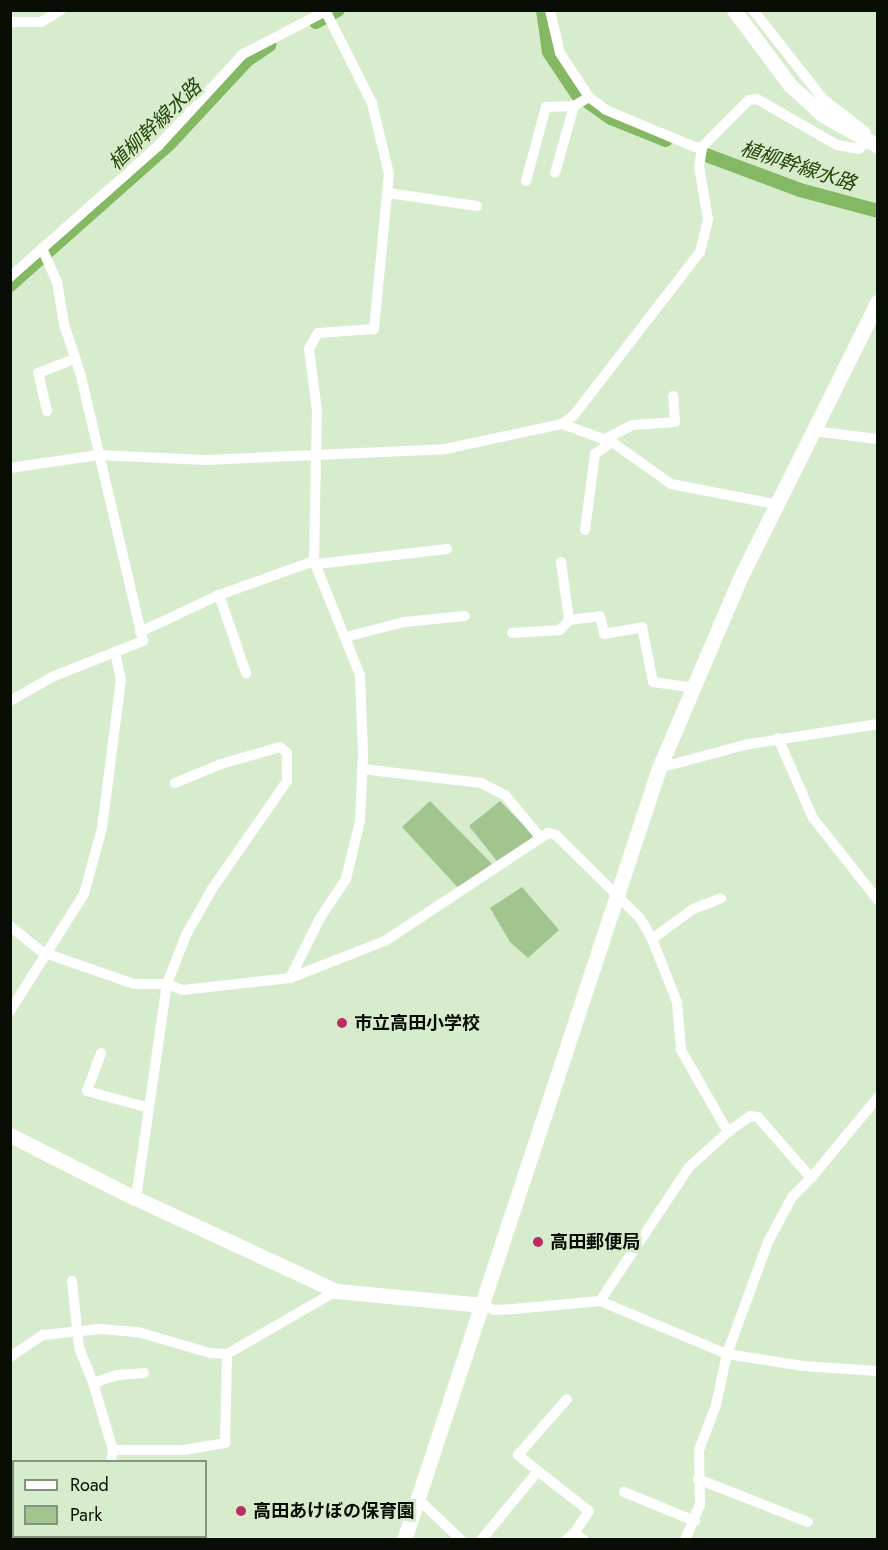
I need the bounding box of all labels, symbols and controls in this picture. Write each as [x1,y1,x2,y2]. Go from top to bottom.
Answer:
water label: 植柳幹線水路 [104,75,206,175]
water label: 植柳幹線水路 [737,136,859,196]
place label: 市立高田小学校 [354,1012,480,1034]
marker: 市立高田小学校 [335,1016,349,1030]
place label: 高田郵便局 [550,1231,640,1253]
marker: 高田郵便局 [531,1235,545,1249]
legend [12,1460,207,1538]
text: Road [70,1472,109,1498]
place label: 高田あけぼの保育園 [253,1500,415,1522]
text: Park [70,1502,102,1528]
marker: 高田あけぼの保育園 [234,1504,248,1518]

